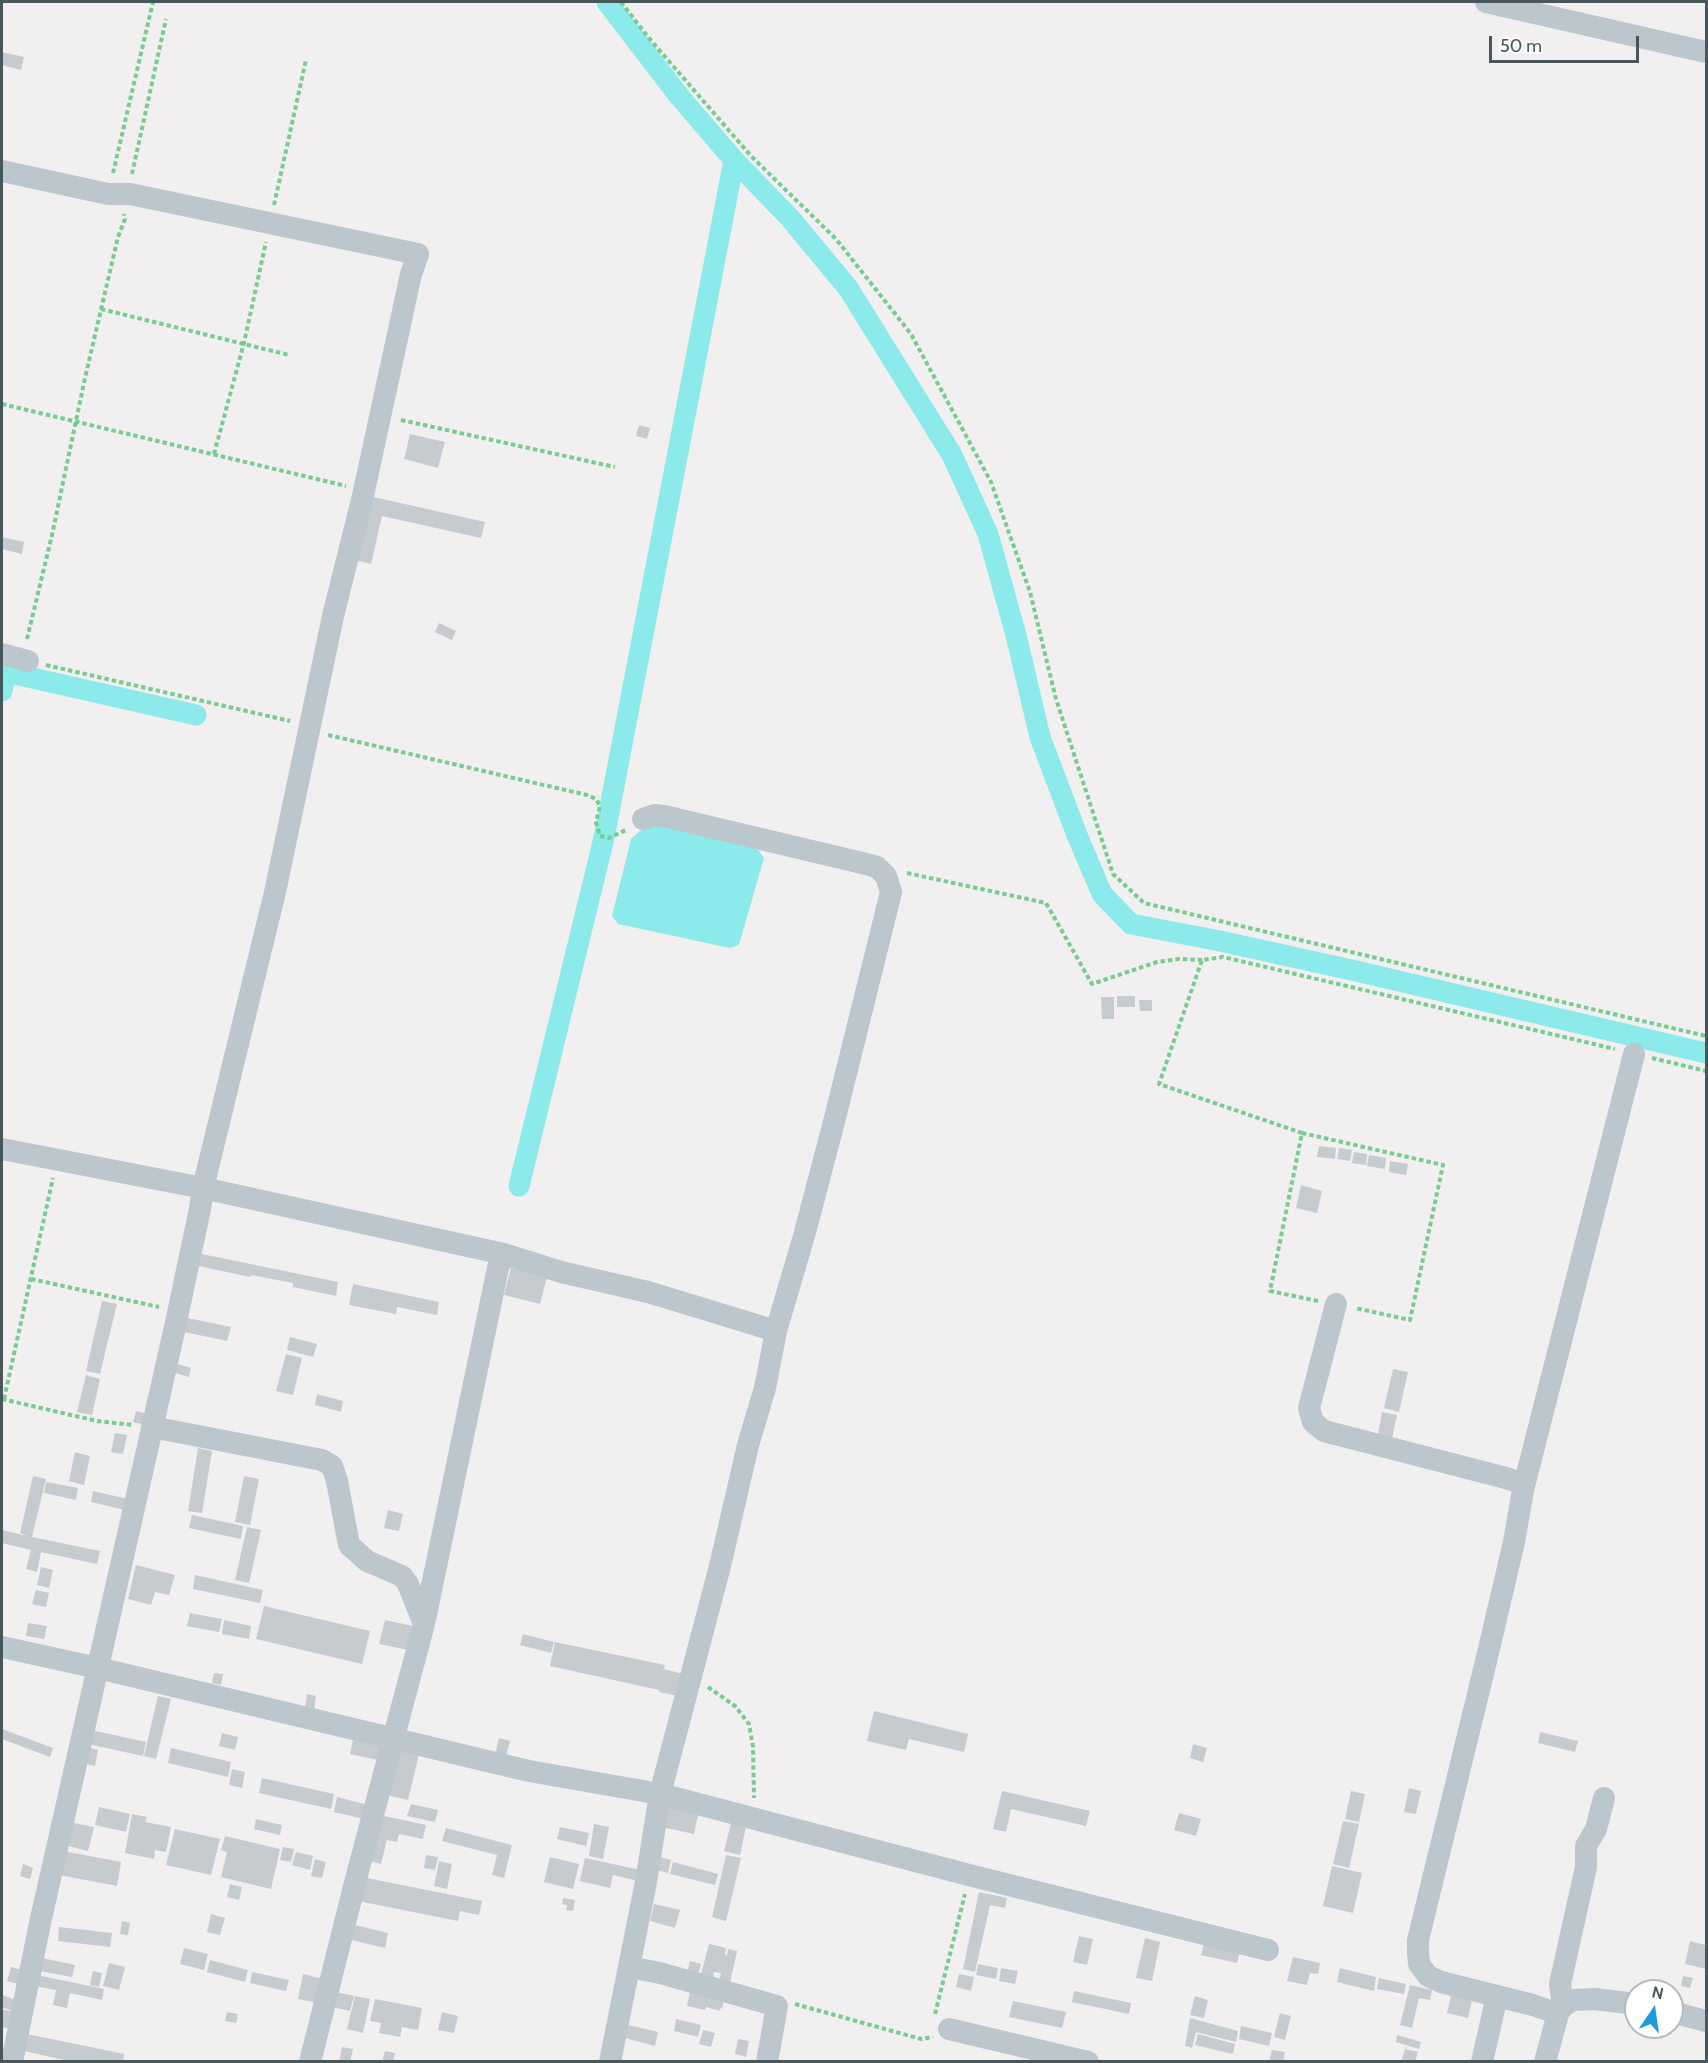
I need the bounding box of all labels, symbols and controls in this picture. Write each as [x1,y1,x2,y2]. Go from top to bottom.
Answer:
scale bar [1492,24,1642,62]
text: 50 m [1500,35,1542,57]
north arrow [1624,1979,1684,2039]
text: N [1650,1982,1665,2003]

